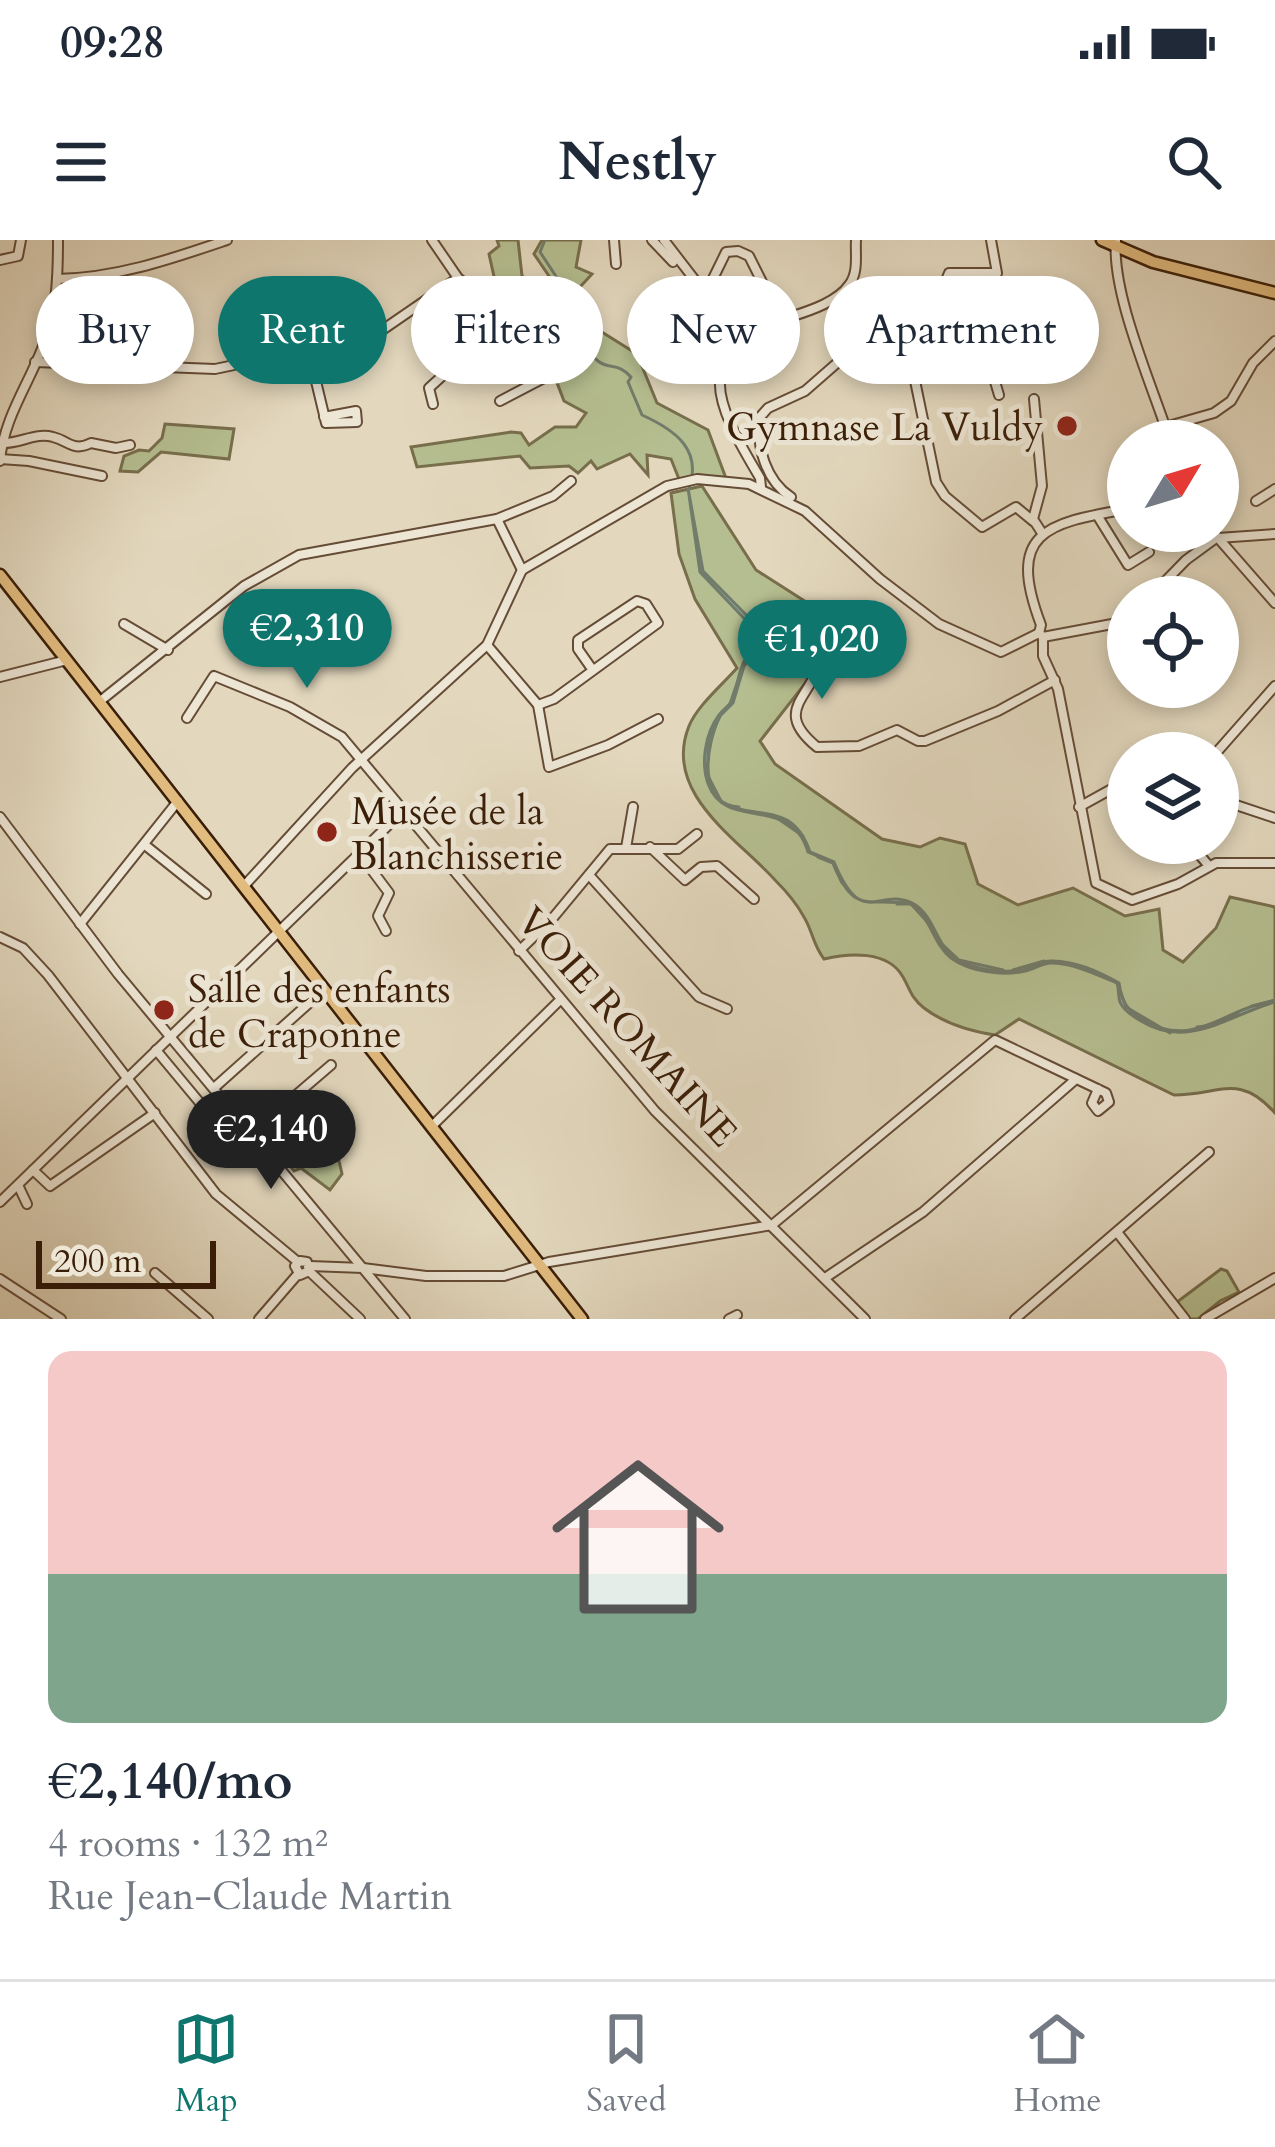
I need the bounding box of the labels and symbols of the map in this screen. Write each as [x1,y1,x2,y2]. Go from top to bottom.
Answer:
place label: Gymnase La Vuldy [726,401,1043,454]
marker: Gymnase La Vuldy [1054,413,1080,439]
north arrow [1107,420,1239,552]
pin: €2,310 [209,589,405,691]
pin: €1,020 [724,600,920,702]
place label: Musée de la Blanchisserie [351,785,563,883]
marker: Musée de la Blanchisserie [314,819,340,845]
street label: VOIE ROMAINE [505,896,749,1158]
place label: Salle des enfants de Craponne [188,963,451,1061]
marker: Salle des enfants de Craponne [151,997,177,1023]
pin: €2,140 [173,1090,369,1192]
scale bar [36,1235,216,1288]

